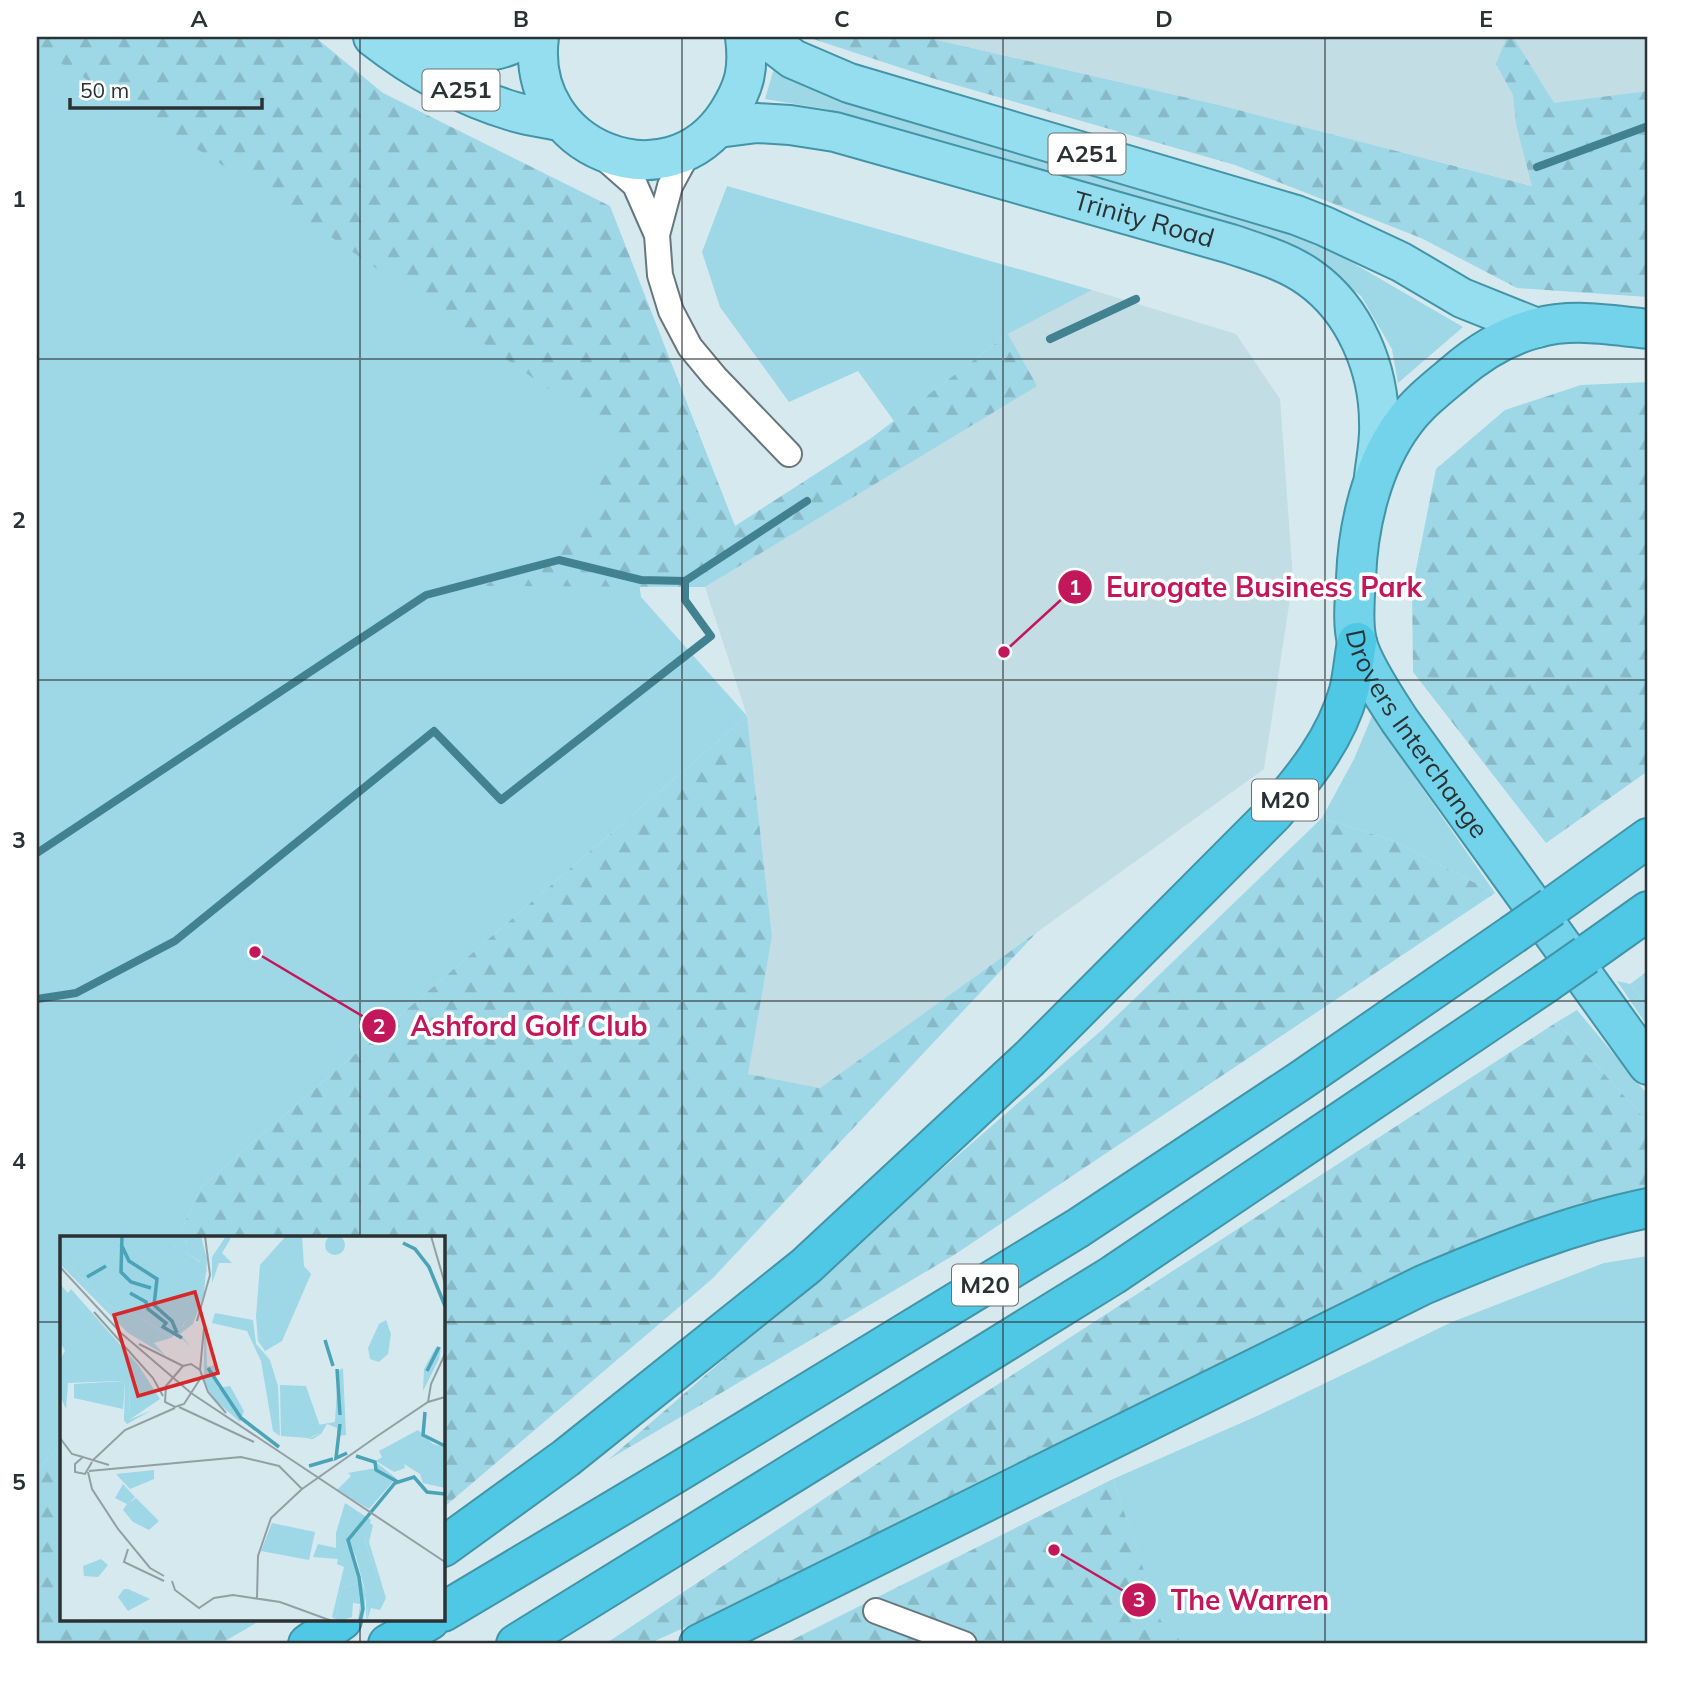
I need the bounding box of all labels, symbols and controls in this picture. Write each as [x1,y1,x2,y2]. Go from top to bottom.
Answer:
text: A [190,4,208,33]
text: B [513,4,529,33]
text: C [834,4,850,33]
text: D [1155,4,1173,33]
text: E [1479,4,1493,33]
scale bar [70,66,262,110]
road number: A251 [422,70,500,110]
text: 50 m [80,77,129,103]
road number: A251 [1048,134,1126,174]
street label: Trinity Road [1070,183,1218,254]
text: 1 [12,184,26,213]
text: 2 [12,505,26,534]
callout: Eurogate Business Park [1057,563,1436,612]
text: Eurogate Business Park [1106,569,1423,604]
text: 1 [1069,574,1081,600]
street label: Drovers Interchange [1339,626,1496,844]
road number: M20 [1252,780,1318,820]
text: 3 [12,825,26,854]
callout: Ashford Golf Club [361,1002,662,1051]
text: Ashford Golf Club [410,1008,648,1043]
text: 2 [373,1013,385,1039]
text: 4 [12,1146,26,1175]
inset map [60,1236,444,1622]
road number: M20 [952,1265,1018,1306]
text: 5 [12,1467,26,1496]
callout: The Warren [1122,1576,1343,1625]
text: The Warren [1171,1582,1329,1617]
text: 3 [1133,1586,1145,1612]

